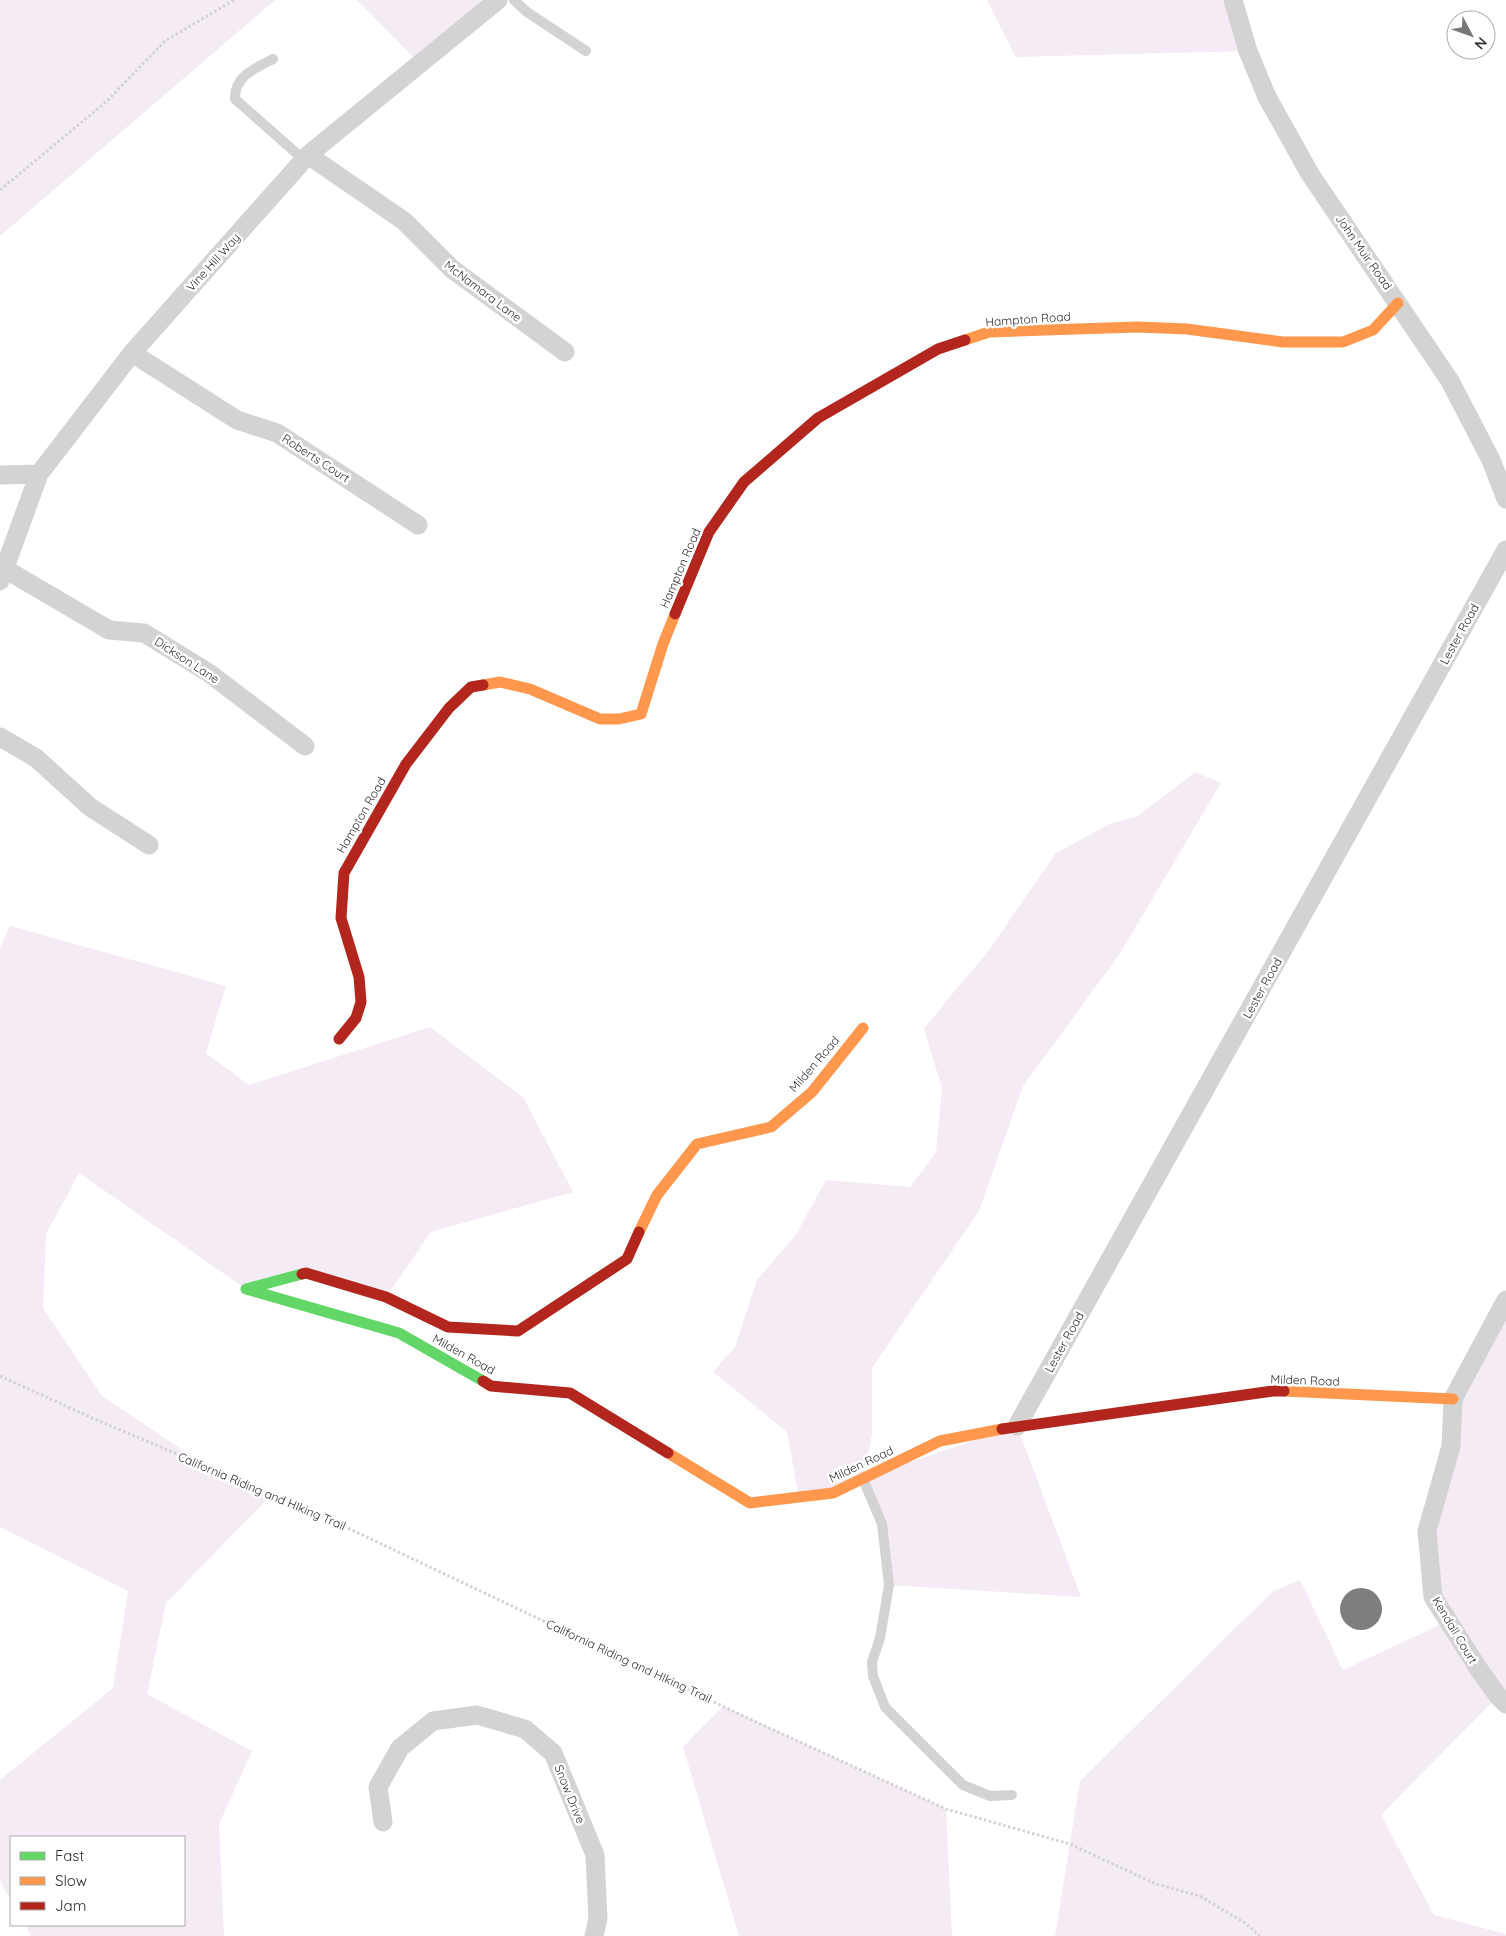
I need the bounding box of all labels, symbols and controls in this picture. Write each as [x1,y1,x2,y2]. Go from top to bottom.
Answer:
north arrow [1446,10,1496,60]
text: N [1471,34,1491,53]
street label: John Muir Road [1333,212,1395,292]
street label: Vine Hill Way [183,230,243,294]
street label: McNamara Lane [441,257,525,325]
street label: Hampton Road [985,309,1071,329]
street label: Roberts Court [279,431,353,485]
street label: Hampton Road [656,526,704,610]
street label: Lester Road [1436,601,1482,667]
street label: Dickson Lane [152,633,222,687]
street label: Hampton Road [333,774,389,856]
street label: Lester Road [1239,955,1285,1021]
street label: Milden Road [786,1033,842,1095]
street label: Lester Road [1041,1309,1087,1375]
street label: Milden Road [430,1331,498,1377]
street label: Milden Road [1270,1371,1340,1389]
street label: Milden Road [826,1443,896,1485]
street label: California Riding and HIking Trail [176,1449,348,1533]
street label: Kendall Court [1429,1594,1481,1666]
street label: California Riding and HIking Trail [544,1616,714,1706]
street label: Snow Drive [551,1762,589,1826]
legend [10,1836,185,1926]
text: Fast [55,1846,84,1865]
text: Slow [55,1871,87,1890]
text: Jam [55,1896,86,1915]

